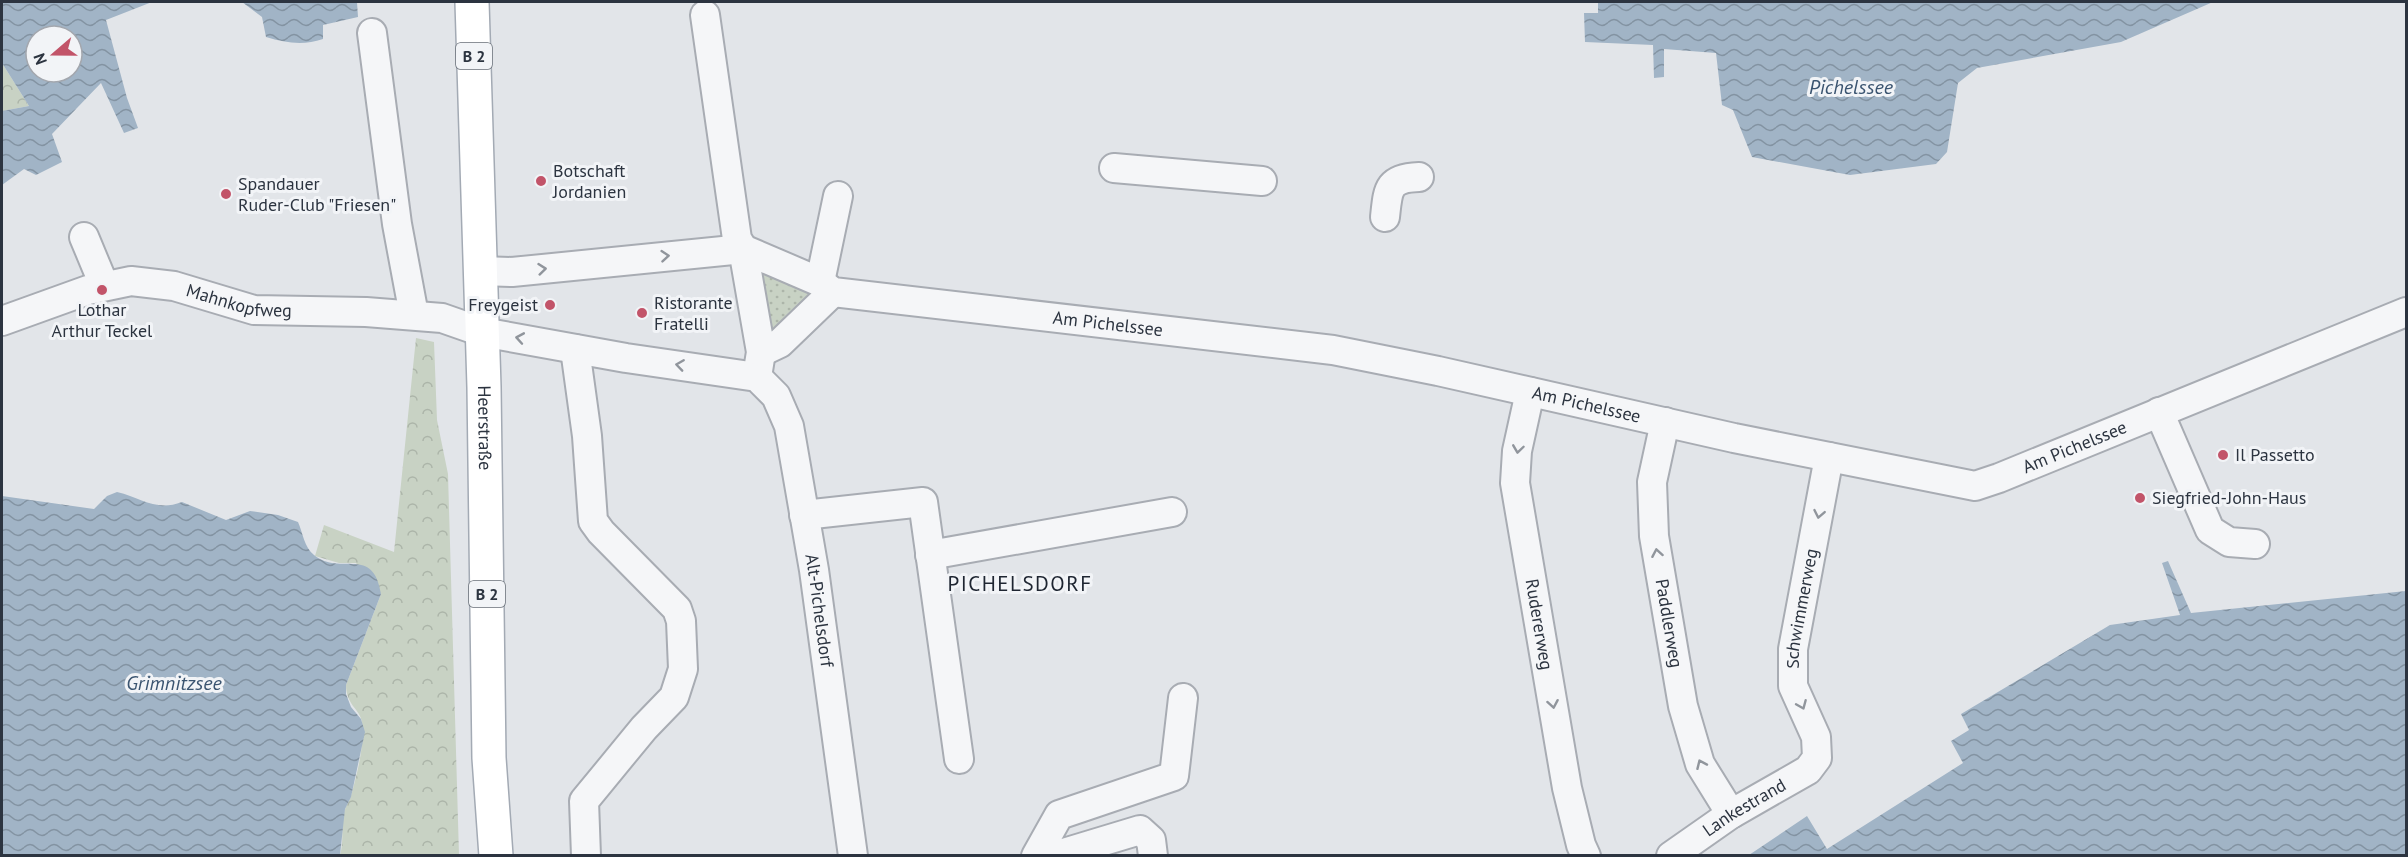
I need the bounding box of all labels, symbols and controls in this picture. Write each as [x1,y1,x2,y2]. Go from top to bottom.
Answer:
north arrow [24,24,84,84]
road number: B 2 [456,43,492,69]
text: N [29,51,51,67]
water label: Pichelssee [1809,74,1894,100]
place label: Botschaft Jordanien [552,159,626,203]
place label: Spandauer Ruder-Club "Friesen" [238,172,396,216]
marker: Botschaft Jordanien [534,174,548,188]
marker: Spandauer Ruder-Club "Friesen" [219,187,233,201]
one-way arrow [660,250,669,263]
one-way arrow [537,263,546,276]
street label: Mahnkopfweg [184,278,292,322]
marker: Lothar Arthur Teckel [95,283,109,297]
place label: Ristorante Fratelli [654,291,733,335]
place label: Freygeist [468,293,538,316]
place label: Lothar Arthur Teckel [52,298,153,342]
marker: Freygeist [543,298,557,312]
marker: Ristorante Fratelli [635,306,649,320]
street label: Am Pichelssee [1052,306,1164,341]
one-way arrow [515,333,525,345]
one-way arrow [675,360,684,372]
street label: Am Pichelssee [1530,381,1643,428]
street label: Heerstraße [473,385,497,470]
street label: Am Pichelssee [2019,415,2130,478]
place label: Il Passetto [2235,443,2315,466]
one-way arrow [1513,444,1525,454]
marker: Il Passetto [2216,448,2230,462]
place label: Siegfried-John-Haus [2152,486,2306,509]
marker: Siegfried-John-Haus [2133,491,2147,505]
one-way arrow [1813,509,1826,519]
street label: Schwimmerweg [1781,547,1823,669]
one-way arrow [1651,549,1664,559]
street label: Alt-Pichelsdorf [800,552,839,670]
district label: PICHELSDORF [947,570,1093,597]
street label: Rudererweg [1521,577,1559,672]
street label: Paddlerweg [1650,577,1688,670]
road number: B 2 [469,581,505,607]
water label: Grimnitzsee [126,670,223,696]
one-way arrow [1546,698,1559,708]
one-way arrow [1795,699,1807,710]
one-way arrow [1697,760,1709,771]
street label: Lankestrand [1698,773,1790,841]

